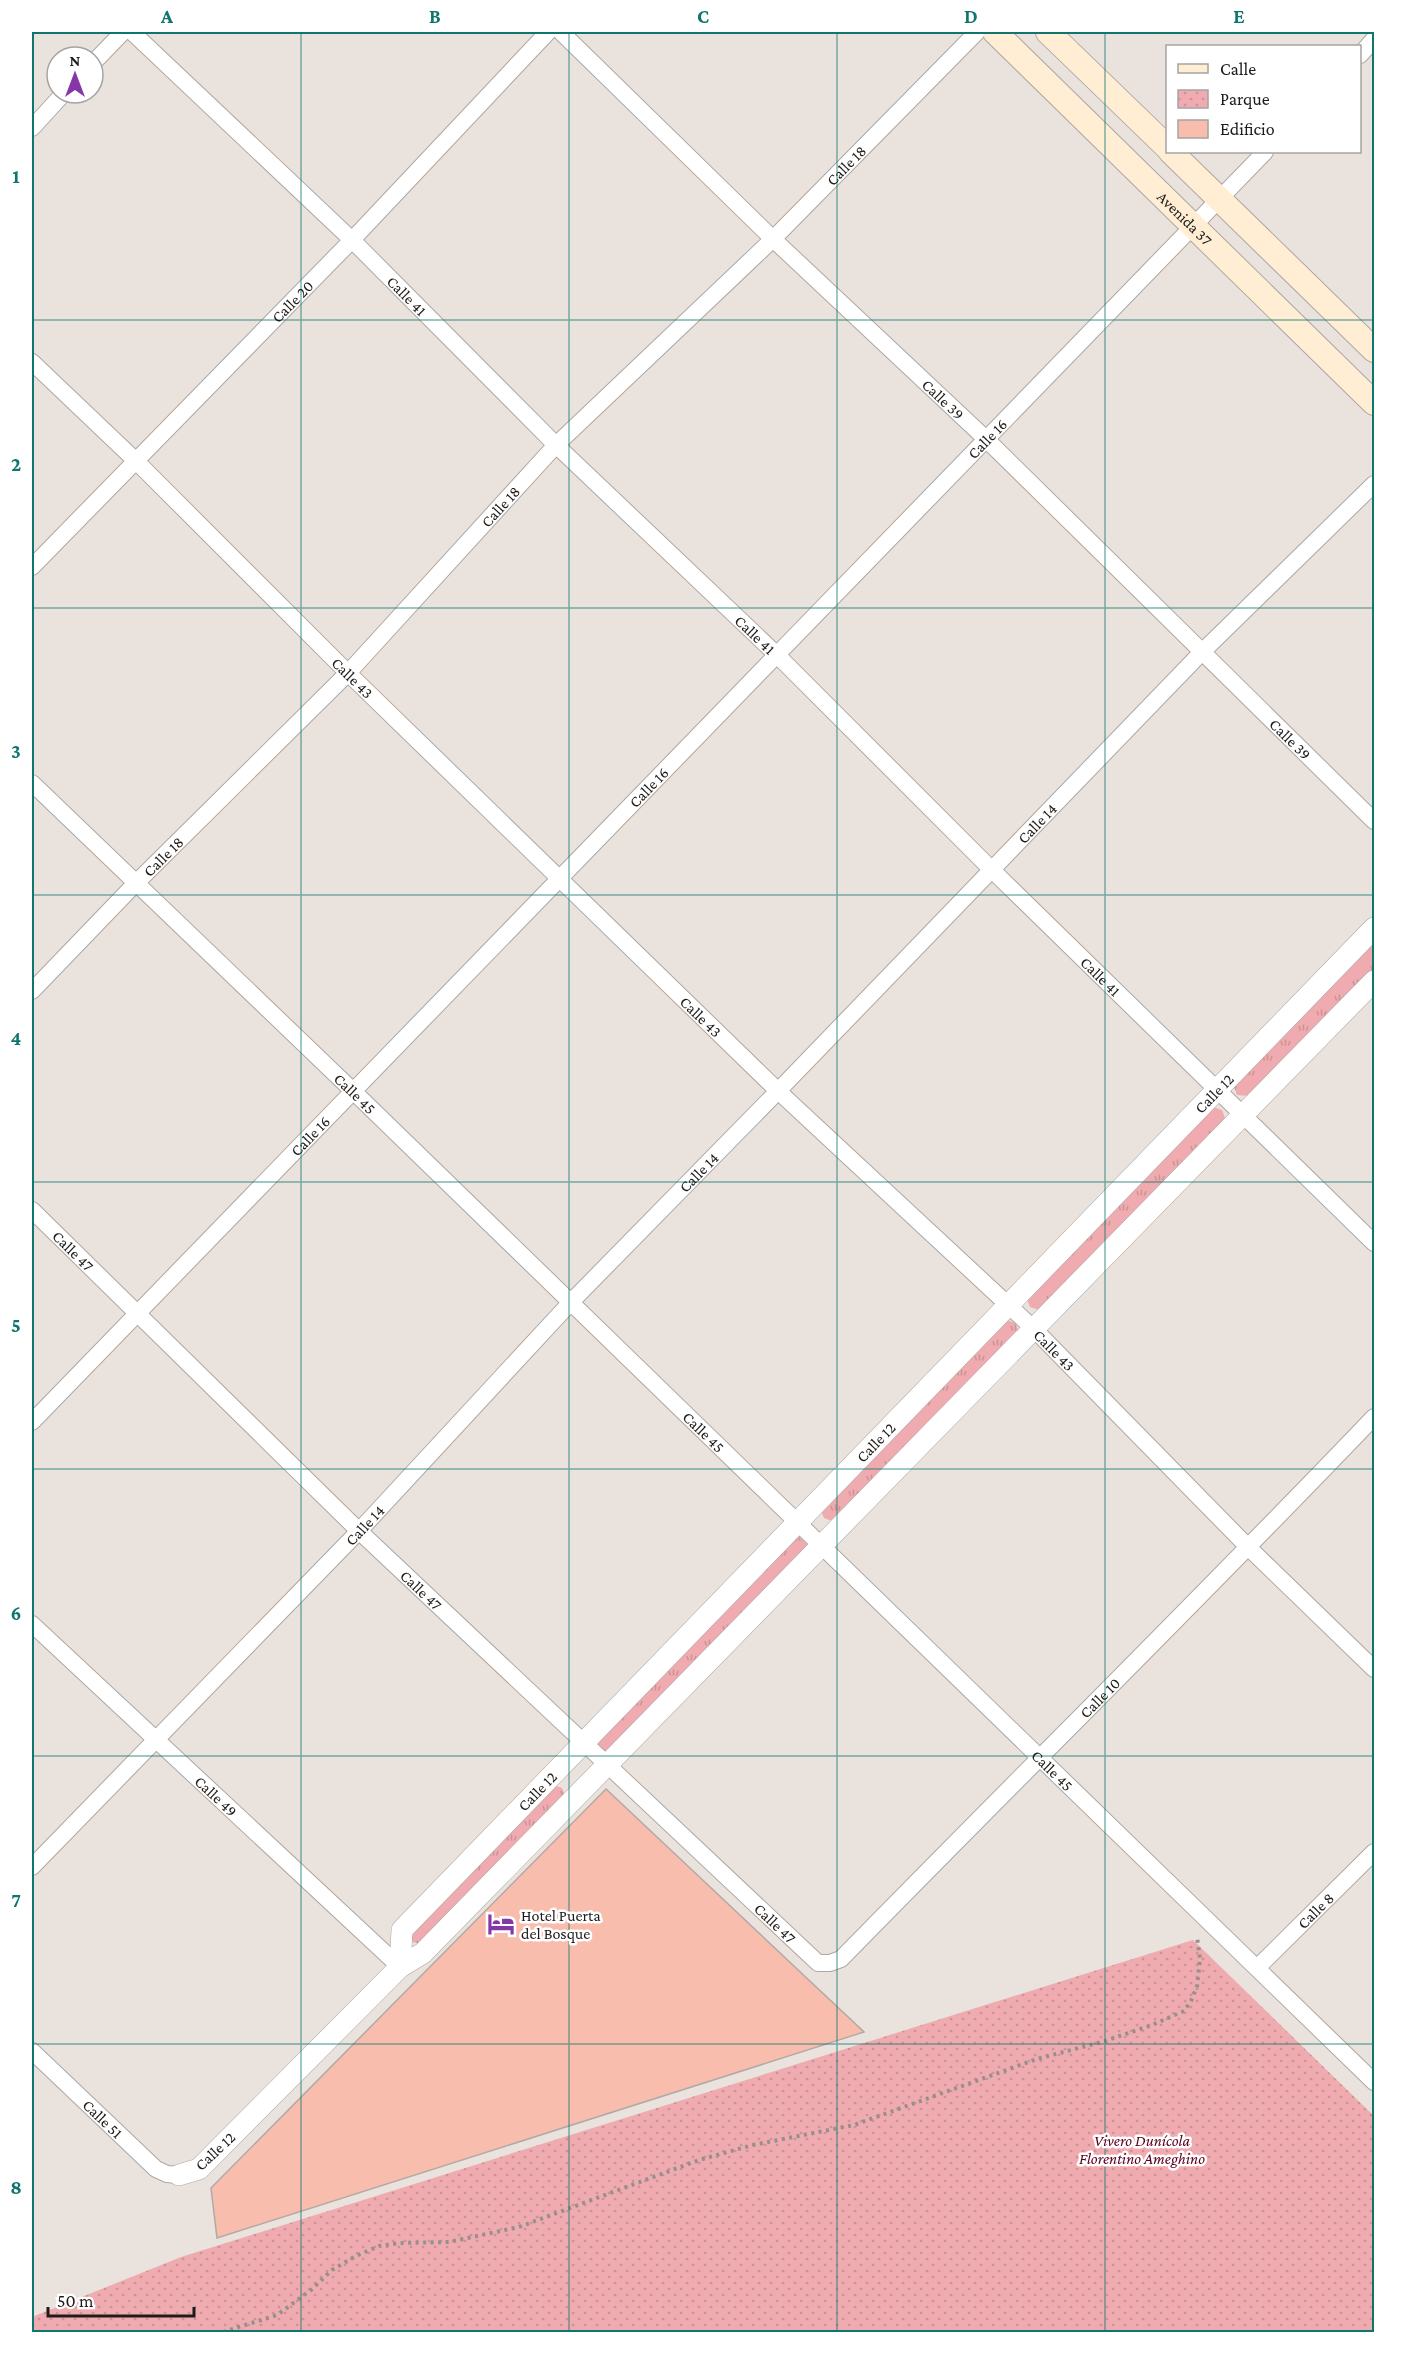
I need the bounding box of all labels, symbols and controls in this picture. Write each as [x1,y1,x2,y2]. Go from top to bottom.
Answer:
text: A [160,5,174,27]
text: B [429,5,441,27]
text: C [697,5,709,27]
text: D [964,5,978,27]
text: E [1233,5,1245,27]
north arrow [45,45,105,105]
legend [1166,45,1361,153]
text: N [70,52,81,69]
text: Calle [1220,59,1256,79]
text: Parque [1220,89,1270,109]
text: Edificio [1220,119,1275,139]
street label: Calle 18 [823,142,869,189]
text: 1 [12,165,20,187]
street label: Avenida 37 [1154,188,1216,249]
street label: Calle 41 [384,272,430,319]
street label: Calle 20 [268,277,316,326]
street label: Calle 39 [919,375,968,423]
street label: Calle 16 [964,415,1010,462]
text: 2 [11,453,21,475]
street label: Calle 18 [477,482,523,530]
street label: Calle 41 [732,612,779,657]
street label: Calle 43 [329,654,377,701]
street label: Calle 39 [1267,715,1315,763]
text: 3 [11,740,21,762]
street label: Calle 16 [625,764,672,810]
street label: Calle 14 [1014,800,1060,846]
street label: Calle 18 [140,833,186,880]
street label: Calle 41 [1077,953,1124,999]
street label: Calle 43 [677,993,725,1040]
text: 4 [11,1027,22,1049]
street label: Calle 45 [331,1069,379,1117]
street label: Calle 12 [1191,1070,1237,1116]
street label: Calle 16 [287,1112,333,1159]
street label: Calle 14 [675,1149,722,1195]
street label: Calle 47 [49,1227,98,1275]
text: 5 [11,1314,21,1336]
street label: Calle 43 [1031,1326,1078,1374]
street label: Calle 45 [680,1408,728,1455]
street label: Calle 12 [853,1418,899,1465]
street label: Calle 14 [342,1501,387,1549]
street label: Calle 47 [397,1566,446,1614]
text: 6 [11,1602,21,1624]
street label: Calle 10 [1076,1674,1123,1721]
street label: Calle 45 [1029,1746,1077,1794]
street label: Calle 12 [514,1767,560,1814]
street label: Calle 49 [192,1772,241,1820]
text: 7 [11,1889,21,1911]
street label: Calle 8 [1294,1889,1337,1932]
street label: Calle 47 [751,1899,800,1947]
place label: Hotel Puerta del Bosque [521,1907,601,1943]
hotel icon: Hotel Puerta del Bosque [486,1909,516,1939]
street label: Calle 51 [80,2096,126,2141]
street label: Calle 12 [192,2128,239,2174]
park label: Vivero Dunícola Florentino Ameghino [1079,2132,1205,2168]
text: 8 [10,2176,22,2198]
scale bar [48,2280,194,2318]
text: 50 m [57,2291,94,2311]

